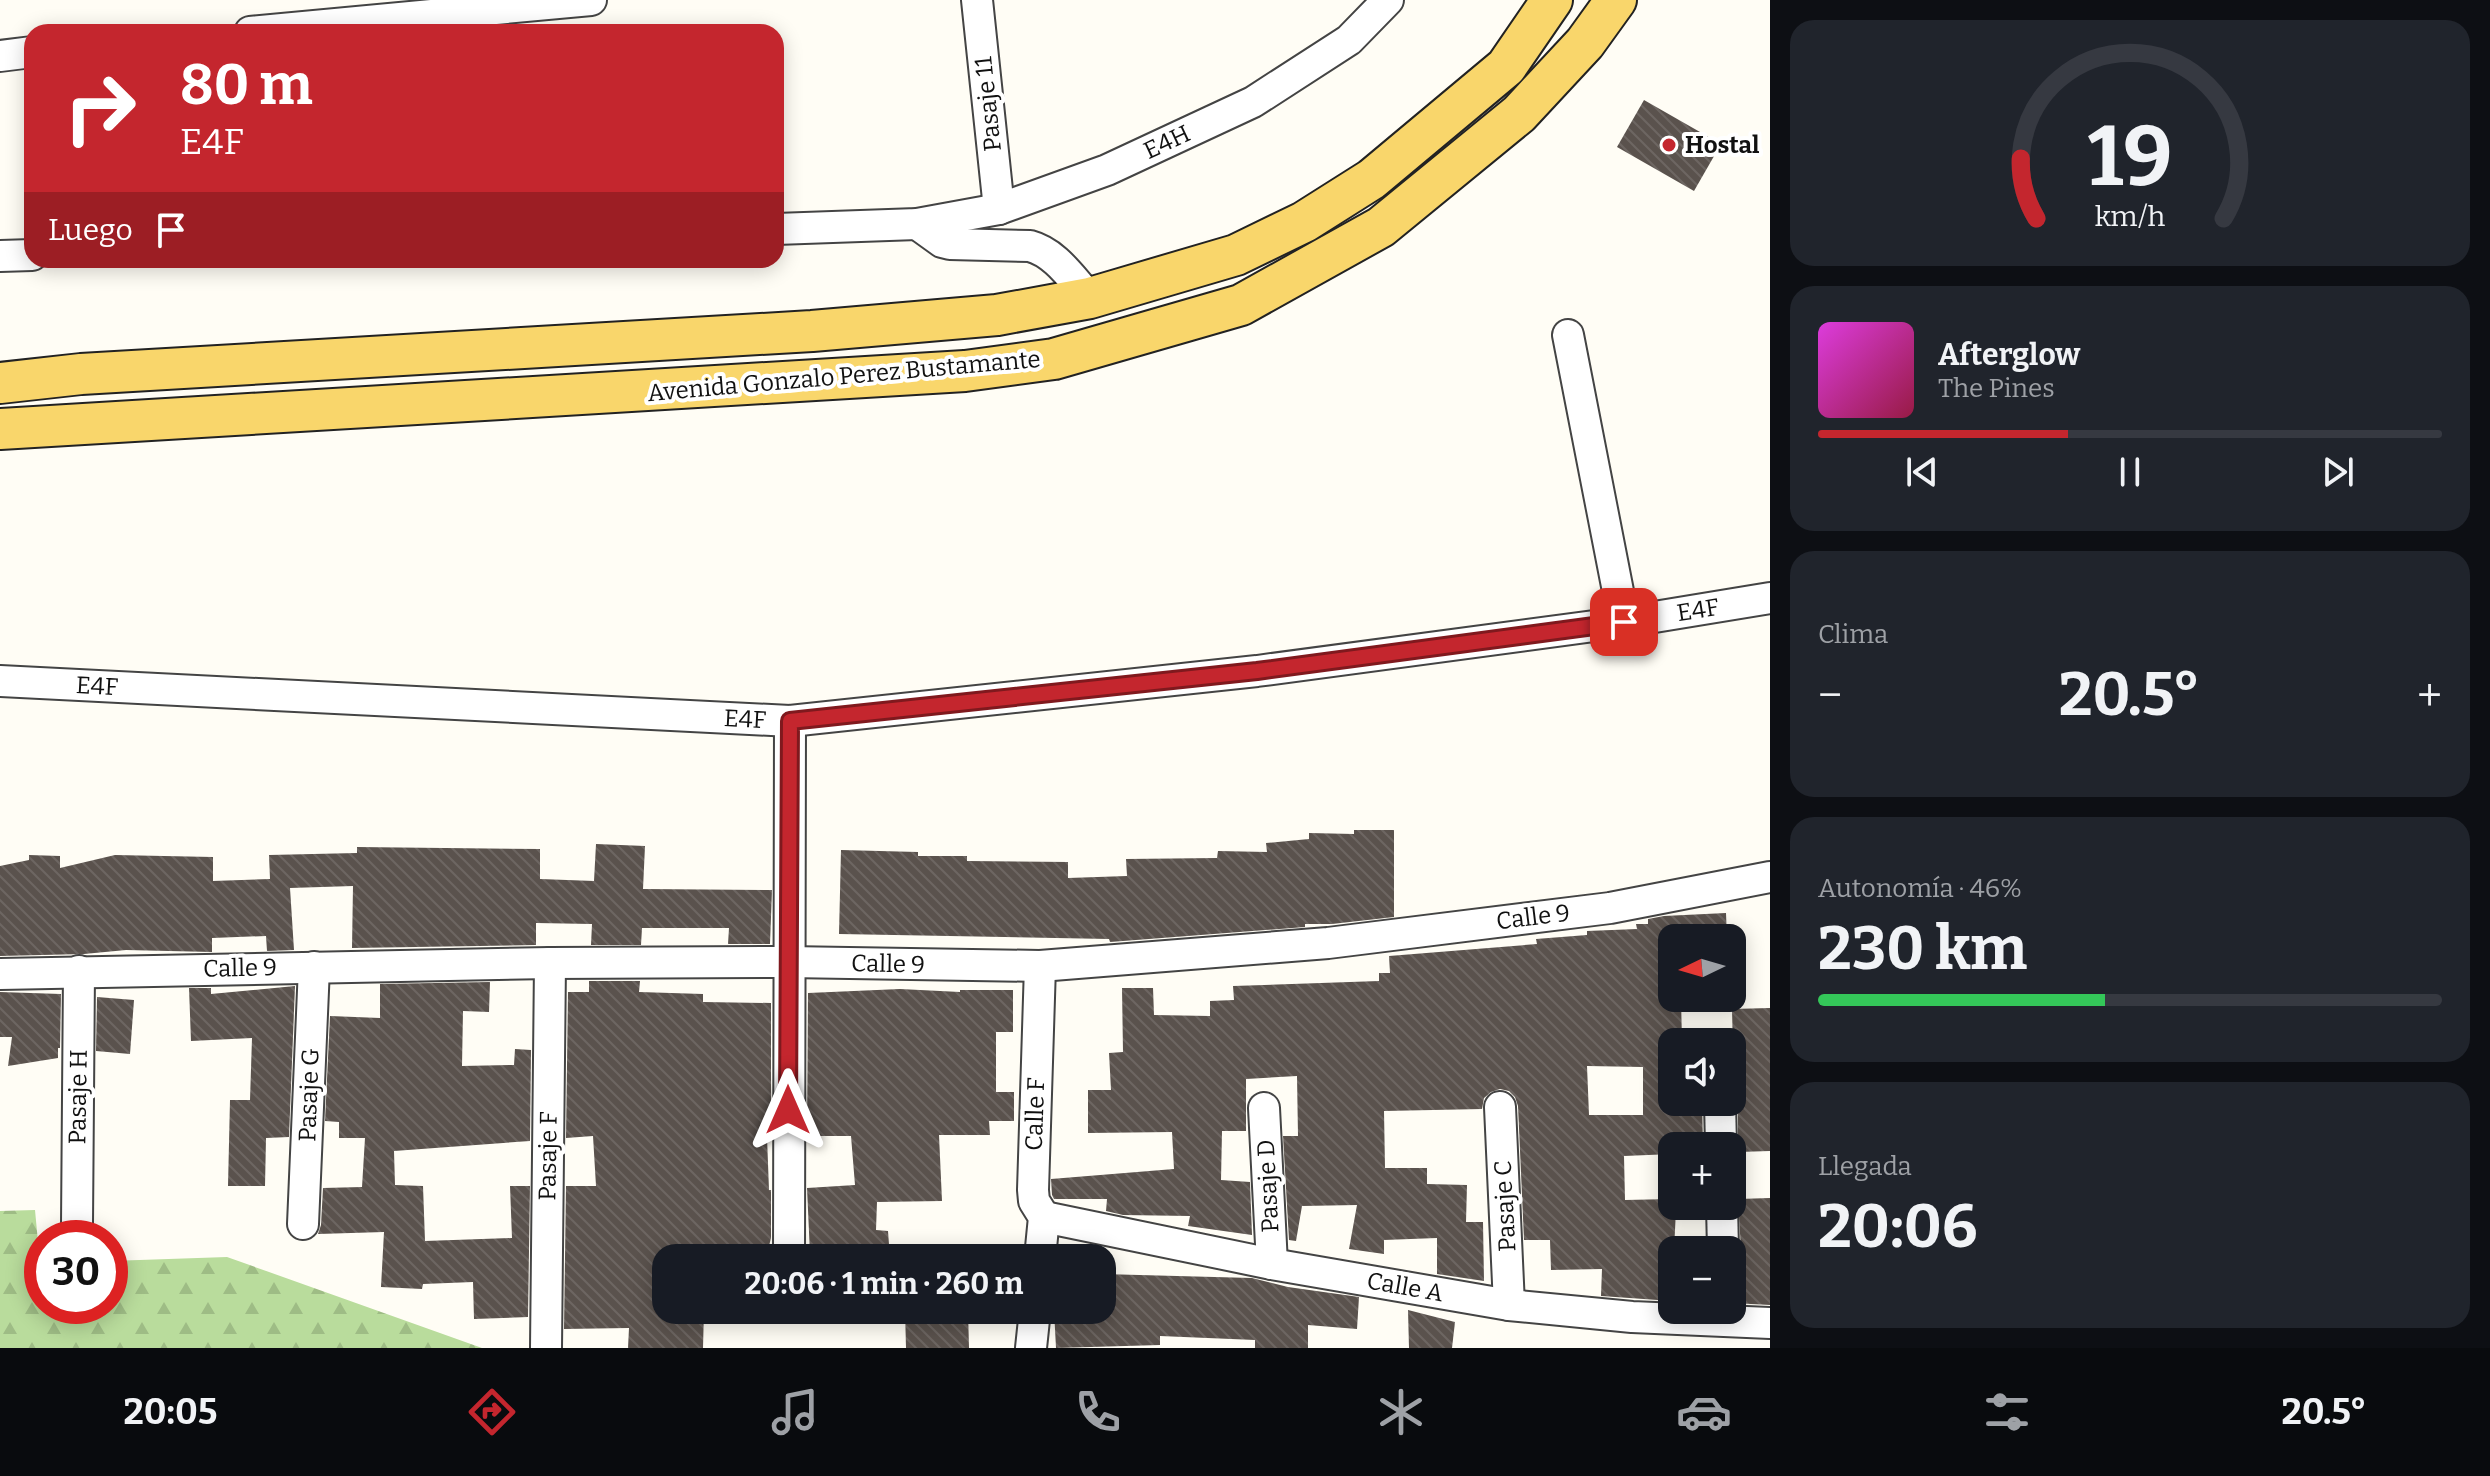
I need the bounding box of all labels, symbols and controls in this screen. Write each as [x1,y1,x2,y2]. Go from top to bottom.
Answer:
text: 80 m [180,52,313,119]
street label: Pasaje 11 [969,55,1007,153]
icon: right [48,56,152,160]
text: 19 [2087,106,2173,206]
street label: E4H [1139,119,1195,165]
text: E4F [180,120,244,164]
place label: Hostal [1685,131,1760,159]
marker: Hostal [1660,136,1678,154]
text: km/h [2095,199,2166,234]
icon: arrive [149,208,193,252]
text: Luego [48,212,133,248]
text: Afterglow [1938,337,2080,373]
street label: Avenida Gonzalo Perez Bustamante [646,345,1042,407]
text: The Pines [1938,373,2055,404]
icon: previous [1900,450,1944,494]
icon: pause [2108,450,2152,494]
icon: next [2316,450,2360,494]
pin [1590,588,1658,656]
street label: E4F [1675,593,1721,627]
icon: arrive [1602,600,1646,644]
text: Clima [1818,619,1888,650]
text: 20.5° [2059,659,2200,731]
text: − [1818,669,1842,722]
text: + [2417,669,2442,722]
street label: E4F [75,671,119,701]
street label: E4F [723,704,767,734]
text: Autonomía · 46% [1818,873,2022,904]
street label: Calle 9 [1495,899,1571,935]
text: 230 km [1818,913,2027,985]
north arrow [1658,924,1746,1012]
map controls [1658,924,1746,1324]
street label: Calle 9 [851,949,925,979]
street label: Calle 9 [203,953,277,983]
button: sound [1658,1028,1746,1116]
street label: Pasaje G [293,1048,325,1142]
street label: Pasaje H [63,1049,93,1145]
position arrow [746,1068,830,1152]
street label: Calle F [1020,1077,1050,1151]
street label: Pasaje F [533,1111,563,1201]
button: + [1658,1132,1746,1220]
street label: Pasaje D [1252,1139,1284,1233]
text: Llegada [1818,1151,1912,1182]
street label: Pasaje C [1489,1160,1521,1252]
text: 20:06 [1818,1191,1977,1263]
speed limit sign: 30 [24,1220,128,1324]
button: − [1658,1236,1746,1324]
text: 20:06 · 1 min · 260 m [745,1266,1023,1302]
street label: Calle A [1365,1267,1445,1307]
icon: directions [464,1384,520,1440]
icon: music [767,1384,823,1440]
icon: phone [1070,1384,1126,1440]
icon: climate [1373,1384,1429,1440]
icon: car [1676,1384,1732,1440]
icon: filters [1979,1384,2035,1440]
text: 20:05 [123,1390,218,1434]
text: 20.5° [2282,1390,2367,1434]

